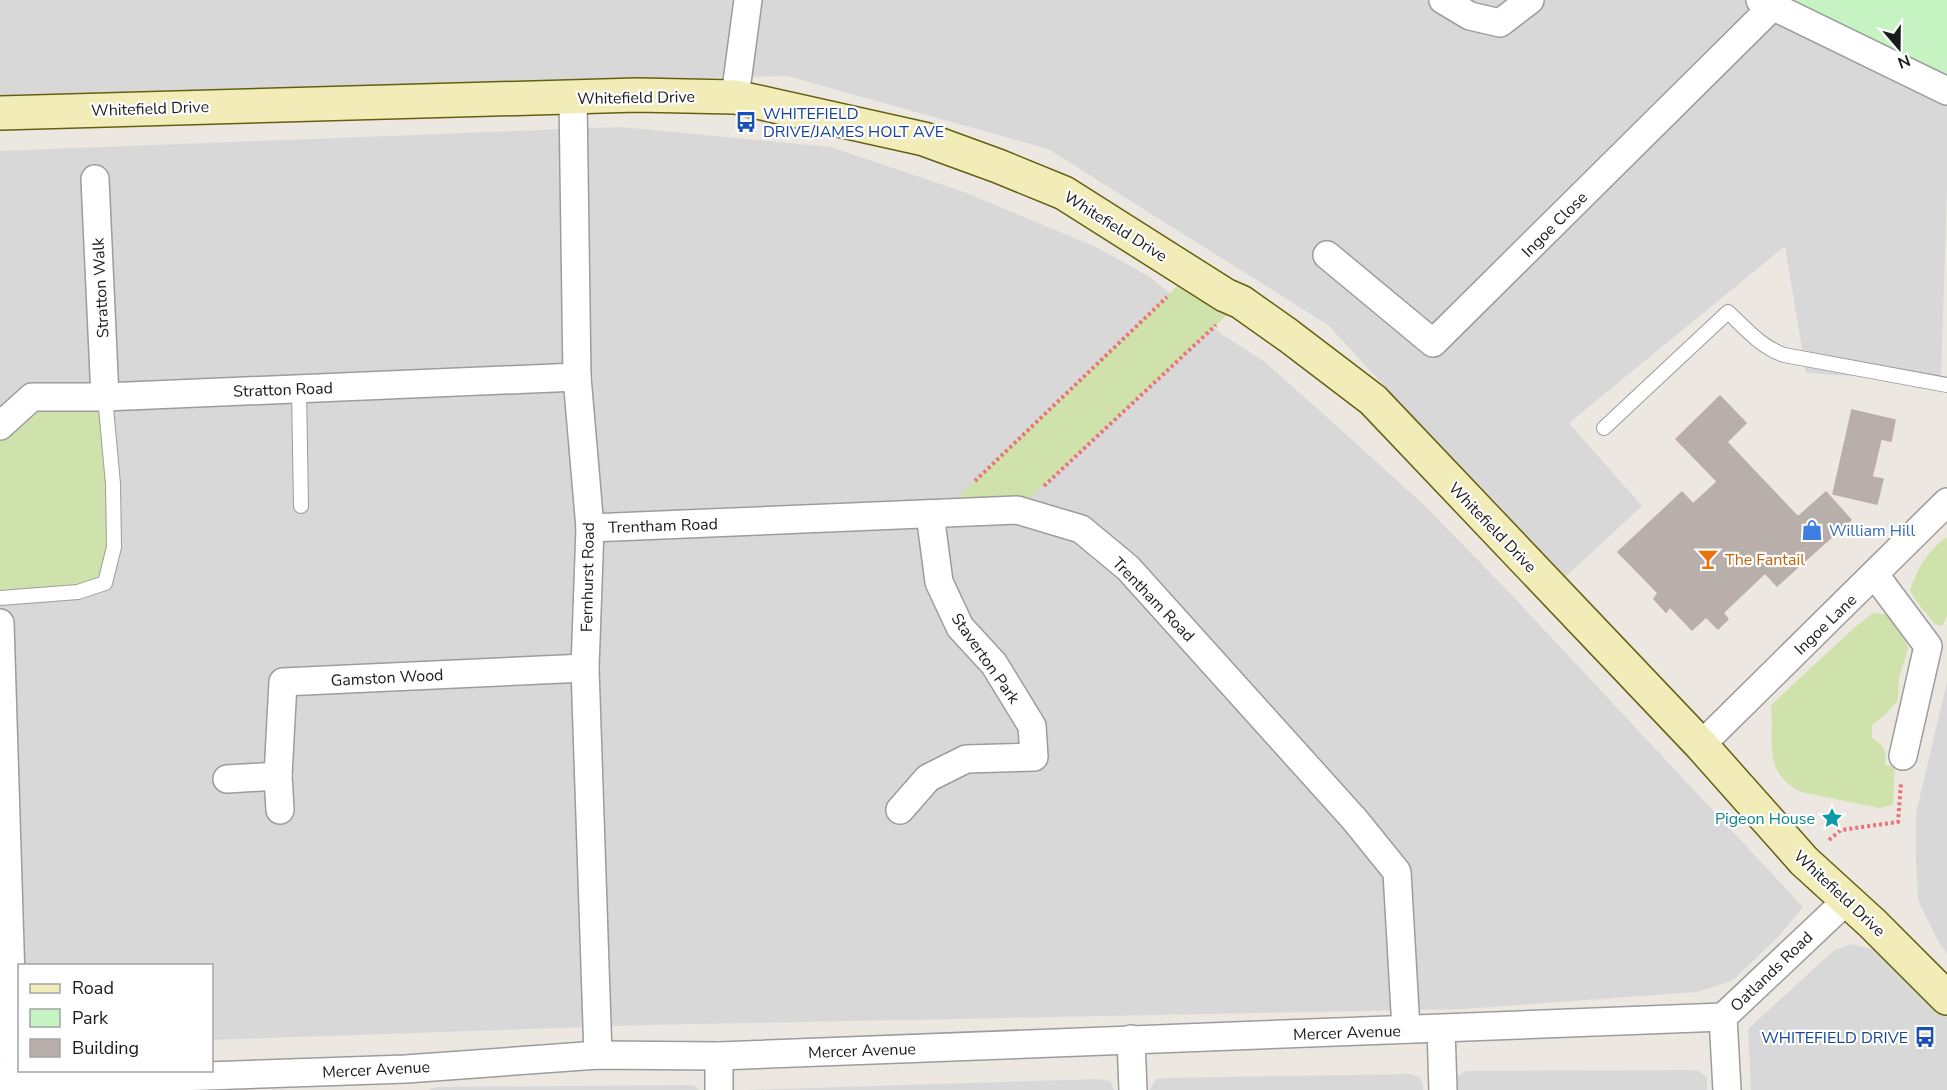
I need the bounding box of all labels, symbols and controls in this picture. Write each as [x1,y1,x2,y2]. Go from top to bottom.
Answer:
north arrow [1869,18,1929,78]
text: N [1894,49,1913,74]
street label: Whitefield Drive [577,86,695,110]
street label: Whitefield Drive [91,96,209,122]
place label: WHITEFIELD DRIVE/JAMES HOLT AVE [763,103,944,143]
bus stop icon: WHITEFIELD DRIVE/JAMES HOLT AVE [734,110,758,134]
street label: Whitefield Drive [1060,186,1171,267]
street label: Ingoe Close [1517,187,1592,262]
street label: Stratton Walk [87,236,115,339]
street label: Stratton Road [233,377,333,403]
street label: Whitefield Drive [1443,478,1541,578]
street label: Trentham Road [608,513,718,539]
shop icon: William Hill [1800,518,1824,542]
place label: William Hill [1829,520,1915,542]
street label: Fernhurst Road [576,522,600,632]
bar icon: The Fantail [1696,547,1720,571]
place label: The Fantail [1725,549,1805,571]
street label: Trentham Road [1107,553,1199,647]
street label: Ingoe Lane [1790,589,1862,660]
street label: Staverton Park [946,609,1025,709]
street label: Gamston Wood [330,664,444,692]
place icon: Pigeon House [1820,806,1844,830]
place label: Pigeon House [1715,808,1815,830]
street label: Whitefield Drive [1789,845,1890,942]
street label: Oatlands Road [1726,927,1818,1017]
legend [18,964,213,1072]
text: Road [72,976,114,1000]
text: Park [72,1006,109,1030]
street label: Mercer Avenue [1293,1020,1401,1046]
bus stop icon: WHITEFIELD DRIVE [1913,1025,1937,1049]
place label: WHITEFIELD DRIVE [1761,1027,1908,1049]
text: Building [72,1036,139,1060]
street label: Mercer Avenue [808,1038,916,1064]
street label: Mercer Avenue [322,1056,430,1084]

